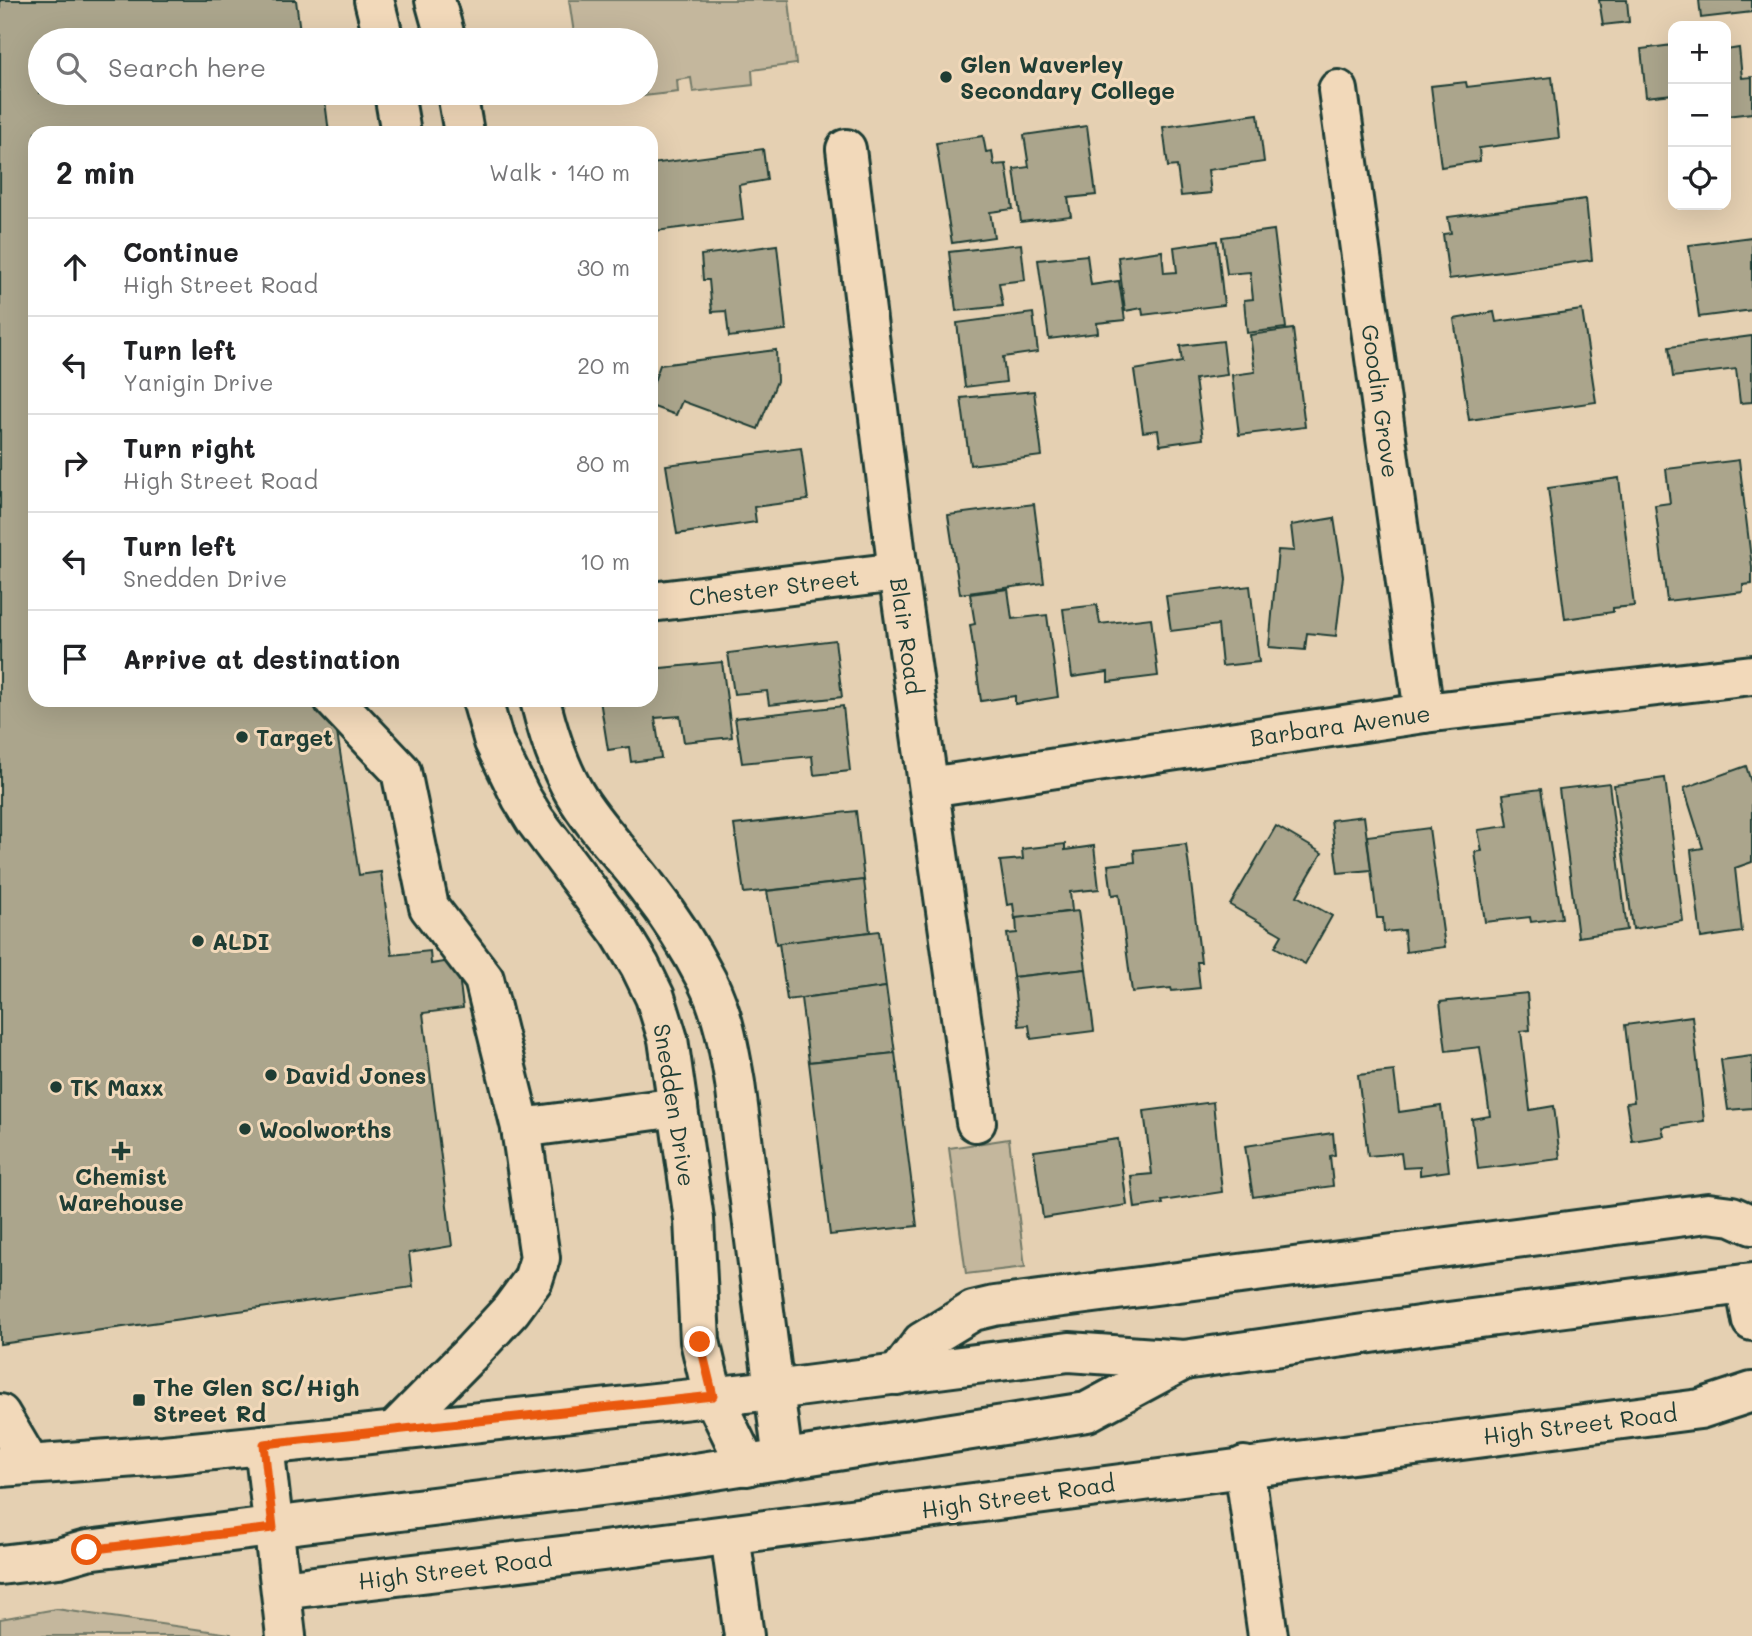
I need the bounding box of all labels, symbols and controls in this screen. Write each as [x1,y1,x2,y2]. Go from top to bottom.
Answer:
map controls [1668,21,1731,210]
button: + [1668,21,1731,84]
search box [28,28,658,105]
icon: search [52,48,90,86]
place label: Glen Waverley Secondary College [960,49,1175,105]
text: Search here [108,50,266,84]
marker: Glen Waverley Secondary College [938,69,954,85]
button: − [1668,84,1731,147]
button: locate [1668,147,1731,210]
text: 2 min [56,152,135,192]
text: Walk · 140 m [489,157,630,187]
text: Continue [123,235,239,269]
icon: ahead [56,248,94,286]
text: 30 m [577,252,630,282]
text: High Street Road [123,269,318,299]
street label: Goodin Grove [1355,322,1407,480]
text: Turn left [123,333,236,367]
icon: left [56,346,94,384]
text: 20 m [577,350,630,380]
text: Yanigin Drive [123,367,273,397]
text: Turn right [123,431,256,465]
icon: right [56,444,94,482]
text: 80 m [576,448,630,478]
text: High Street Road [123,465,318,495]
text: Turn left [123,529,236,563]
icon: left [56,542,94,580]
text: 10 m [580,546,630,576]
street label: Chester Street [687,562,861,612]
text: Snedden Drive [123,563,287,593]
street label: Blair Road [884,576,930,696]
icon: arrive [56,640,94,678]
text: Arrive at destination [123,642,400,676]
street label: Barbara Avenue [1248,697,1432,753]
place label: Target [256,722,333,752]
marker: Target [234,729,250,745]
place label: ALDI [212,926,270,956]
marker: ALDI [190,933,206,949]
street label: Snedden Drive [647,1022,703,1188]
place label: David Jones [285,1060,426,1090]
marker: David Jones [263,1067,279,1083]
place label: TK Maxx [70,1072,164,1102]
marker: TK Maxx [48,1079,64,1095]
place label: Woolworths [259,1114,392,1144]
marker: Woolworths [237,1121,253,1137]
marker: Chemist Warehouse [113,1143,129,1159]
place label: Chemist Warehouse [58,1161,184,1217]
route end [684,1326,715,1357]
place label: The Glen SC/High Street Rd [153,1372,359,1428]
marker: The Glen SC/High Street Rd [131,1392,147,1408]
street label: High Street Road [1481,1397,1679,1451]
street label: High Street Road [919,1468,1117,1524]
route start [71,1534,102,1565]
street label: High Street Road [356,1542,554,1596]

